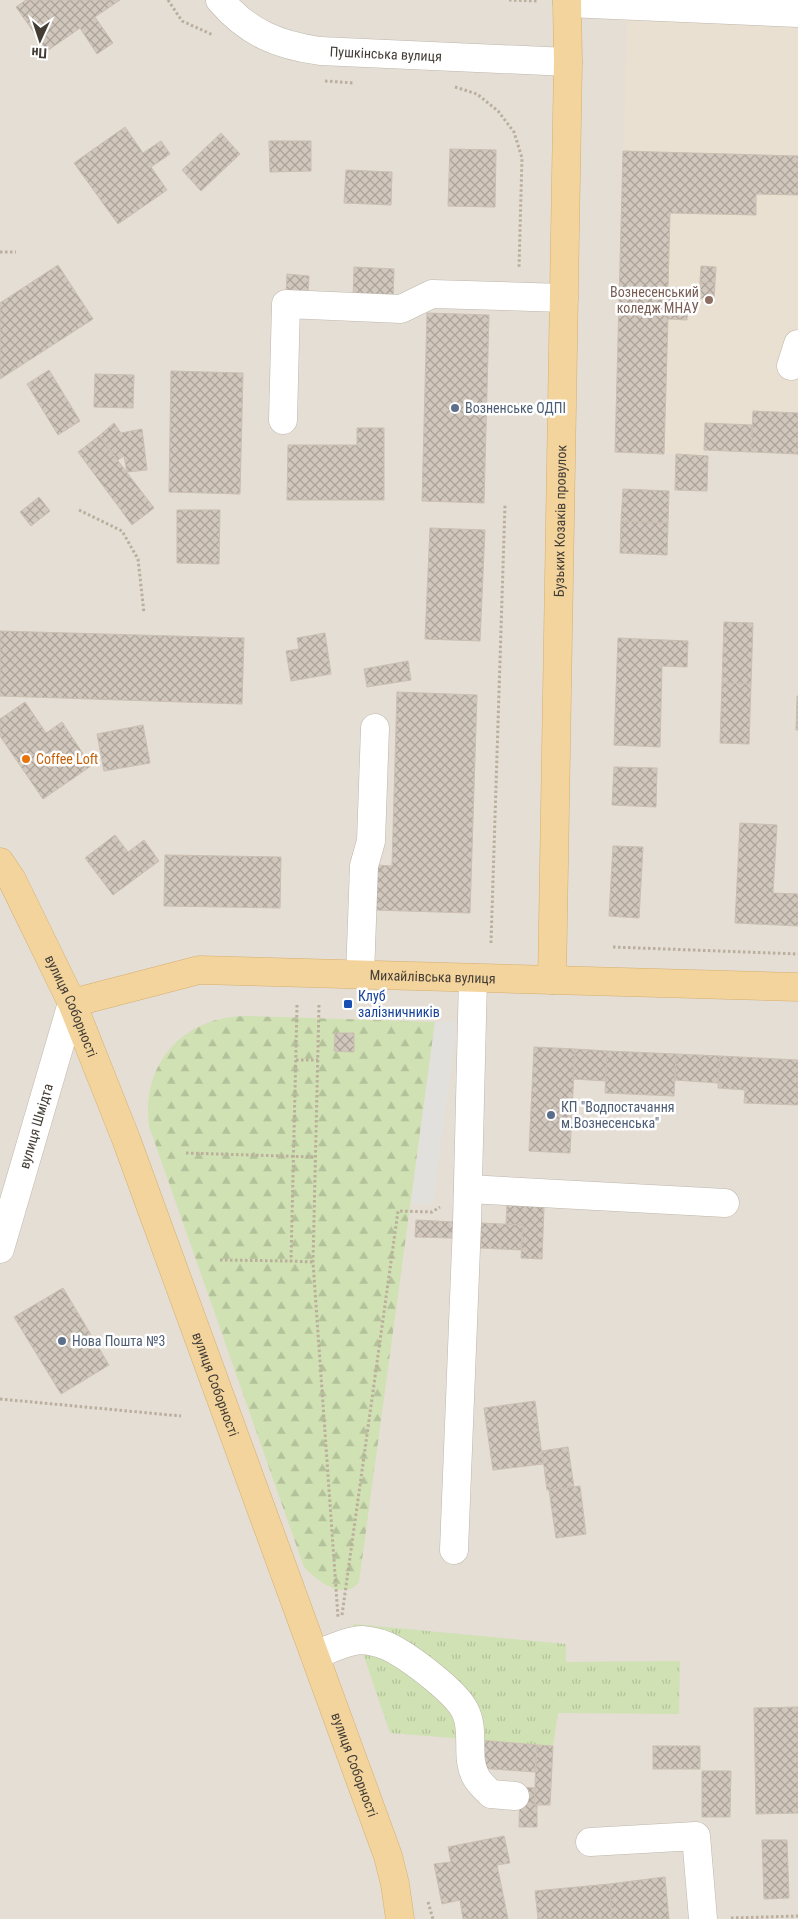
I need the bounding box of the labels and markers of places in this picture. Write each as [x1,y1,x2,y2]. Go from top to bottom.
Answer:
place label: Вознесенський коледж МНАУ [610,284,699,316]
marker: Вознесенський коледж МНАУ [703,294,715,306]
place label: Возненське ОДПІ [465,400,566,416]
marker: Возненське ОДПІ [449,402,461,414]
place label: Coffee Loft [36,751,98,767]
marker: Coffee Loft [20,753,32,765]
place label: Клуб залізничників [358,988,440,1020]
marker: Клуб залізничників [342,998,354,1010]
place label: КП "Водпостачання м.Вознесенська" [561,1099,675,1131]
marker: КП "Водпостачання м.Вознесенська" [545,1109,557,1121]
place label: Нова Пошта №3 [72,1333,165,1349]
marker: Нова Пошта №3 [56,1335,68,1347]

